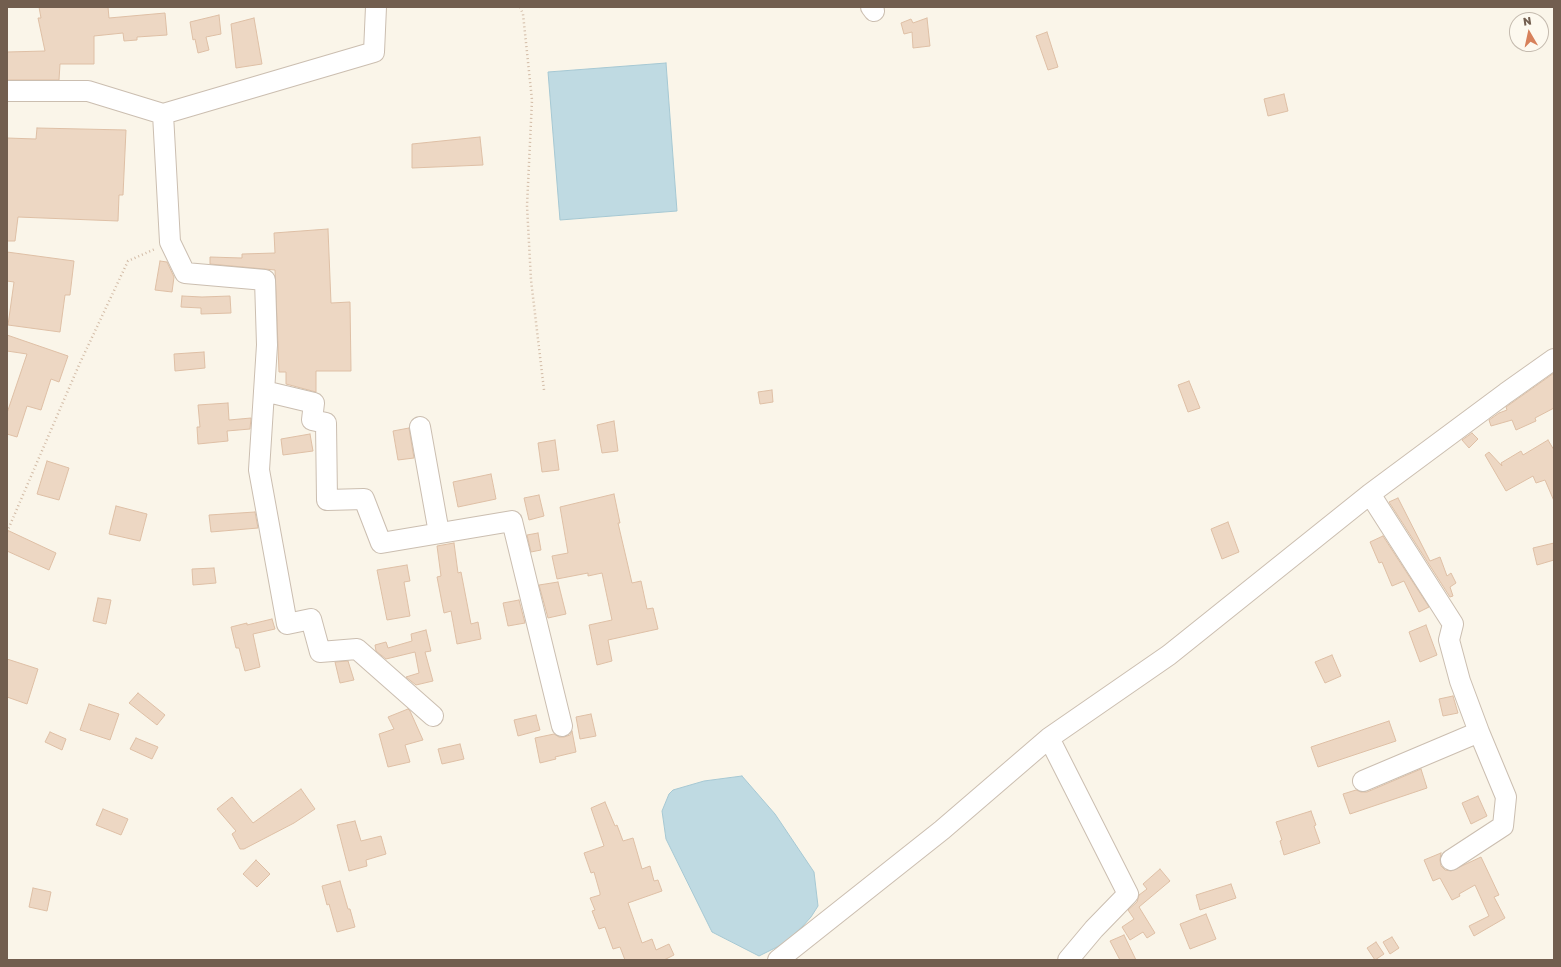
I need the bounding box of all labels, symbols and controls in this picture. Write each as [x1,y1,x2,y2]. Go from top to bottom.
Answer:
north arrow [1509,12,1549,52]
text: N [1522,14,1532,28]

